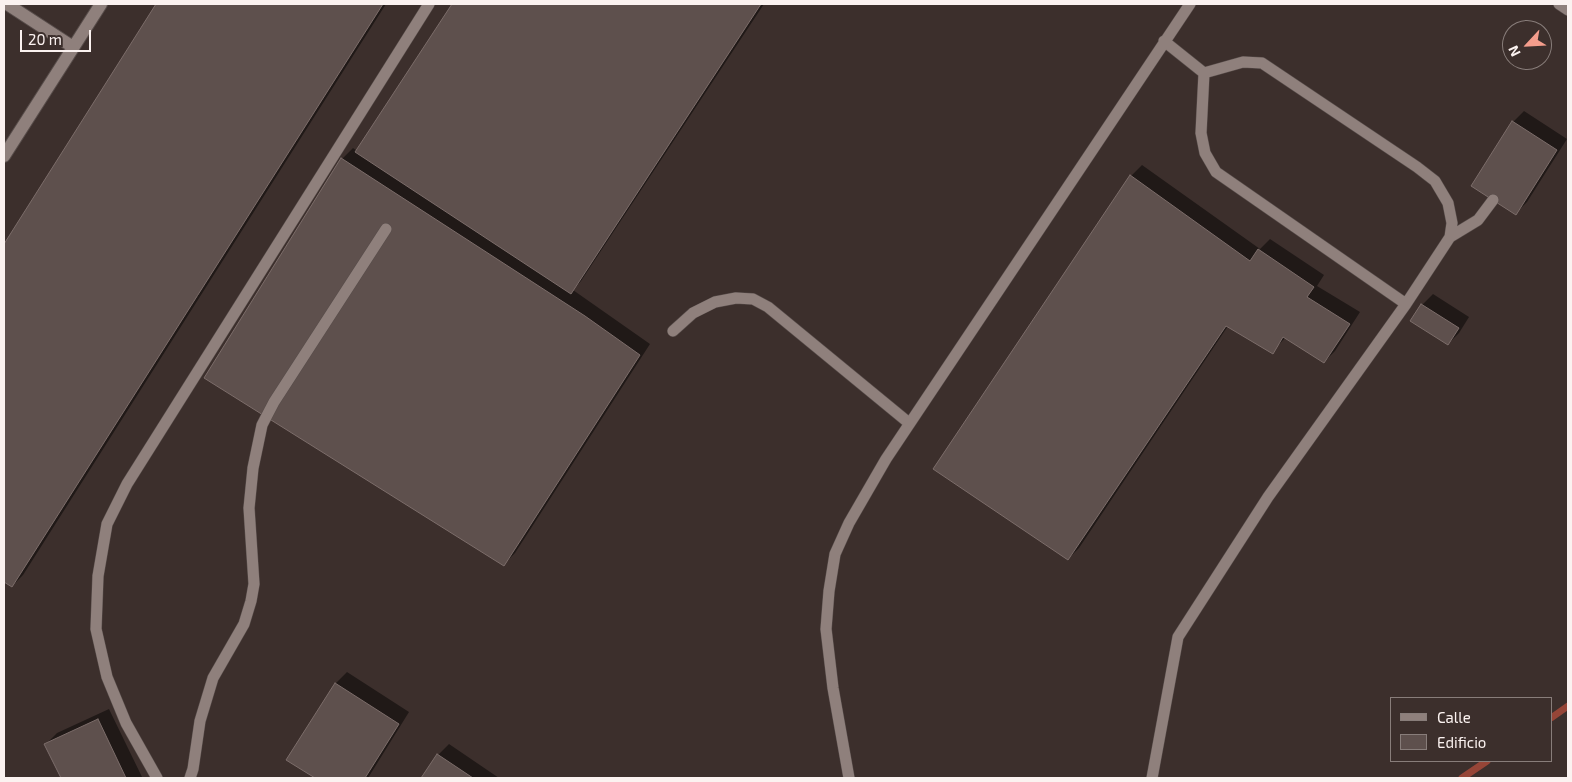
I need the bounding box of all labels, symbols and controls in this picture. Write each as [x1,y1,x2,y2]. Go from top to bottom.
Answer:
scale bar [22,20,94,52]
north arrow [1502,20,1552,70]
text: 20 m [28,30,62,48]
text: N [1504,43,1524,59]
legend [1390,697,1552,762]
text: Calle [1437,708,1471,726]
text: Edificio [1437,733,1486,751]

